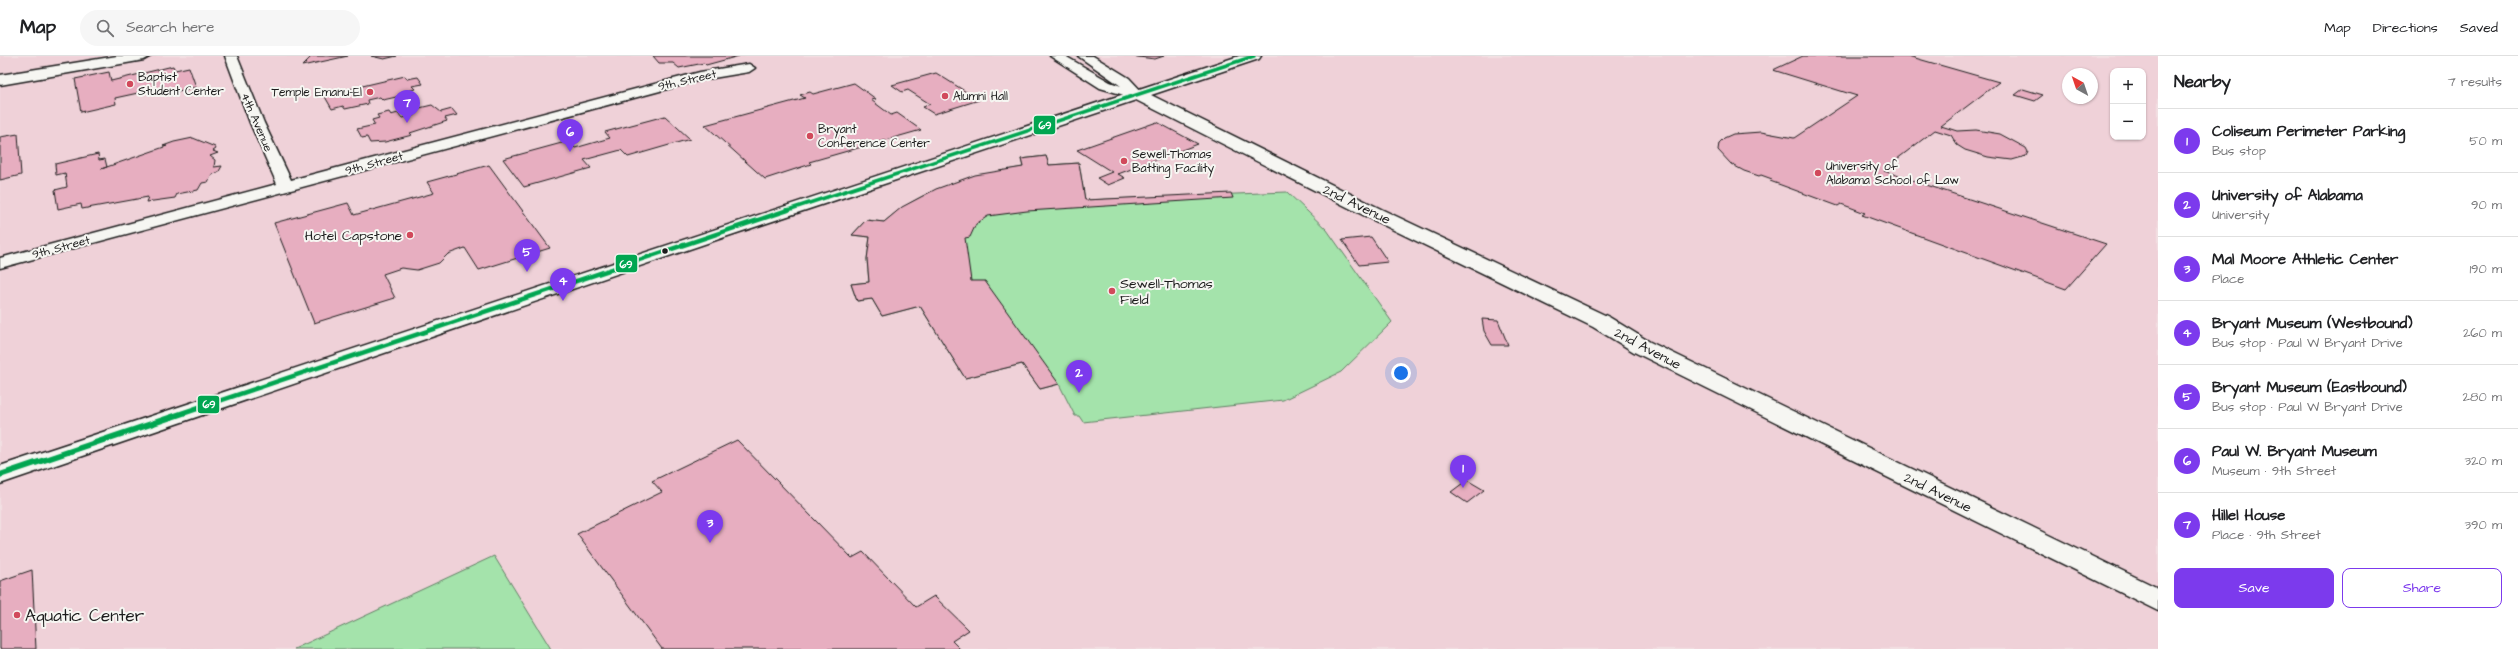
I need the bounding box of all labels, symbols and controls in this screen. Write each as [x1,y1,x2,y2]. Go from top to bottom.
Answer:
search box [80,10,360,46]
text: Map [20,14,56,41]
icon: search [94,17,116,39]
text: Search here [126,17,215,38]
text: Map [2324,18,2351,38]
text: Directions [2373,18,2438,38]
text: Saved [2460,18,2498,38]
street label: 9th Street [656,65,718,95]
north arrow [2062,68,2098,104]
map controls [2110,68,2146,140]
button: + [2110,68,2146,104]
place label: Baptist Student Center [138,69,224,100]
text: Nearby [2174,70,2231,94]
text: 7 results [2448,73,2502,91]
marker: Baptist Student Center [125,79,135,89]
place label: Temple Emanu-El [271,84,362,101]
marker: Temple Emanu-El [365,87,375,97]
place label: Alumni Hall [953,88,1008,105]
street label: 4th Avenue [236,90,277,155]
pin: 7 [394,90,420,123]
marker: Alumni Hall [940,91,950,101]
button: − [2110,104,2146,140]
line badge: 69 [1033,115,1056,135]
text: 69 [1038,118,1052,133]
pin: 6 [557,119,583,152]
place label: Bryant Conference Center [818,121,930,152]
text: Coliseum Perimeter Parking [2212,121,2405,142]
marker: Bryant Conference Center [805,131,815,141]
text: 1 [2186,132,2188,150]
text: 50 m [2469,132,2502,150]
text: Bus stop [2212,142,2266,160]
place label: Sewell-Thomas Batting Facility [1132,146,1215,178]
street label: 9th Street [343,148,405,179]
marker: Sewell-Thomas Batting Facility [1119,156,1129,166]
place label: University of Alabama School of Law [1826,158,1959,189]
marker: University of Alabama School of Law [1813,168,1823,178]
street label: 2nd Avenue [1319,180,1394,230]
text: University of Alabama [2212,185,2363,206]
text: 2 [2183,196,2191,214]
text: 90 m [2471,196,2502,214]
text: University [2212,206,2270,224]
place label: Hotel Capstone [305,226,402,246]
marker: Hotel Capstone [405,230,415,240]
street label: 9th Street [30,232,92,263]
pin: 5 [514,239,540,272]
unlabelled marker [660,246,670,256]
text: Mal Moore Athletic Center [2212,249,2398,270]
line badge: 69 [615,254,638,273]
text: 69 [619,257,633,272]
text: 3 [2184,260,2190,278]
text: 190 m [2469,260,2502,278]
pin: 4 [550,268,576,301]
text: Place [2212,270,2244,288]
place label: Sewell-Thomas Field [1120,274,1213,310]
marker: Sewell-Thomas Field [1107,286,1117,296]
text: Bryant Museum (Westbound) [2212,313,2413,334]
street label: 2nd Avenue [1610,323,1685,375]
text: 4 [2183,324,2191,342]
text: 260 m [2463,324,2502,342]
text: Bus stop · Paul W Bryant Drive [2212,334,2403,352]
pin: 2 [1066,360,1092,393]
your location [1391,363,1411,383]
text: Bryant Museum (Eastbound) [2212,377,2407,398]
text: 5 [2182,388,2192,406]
text: 280 m [2463,388,2502,406]
line badge: 69 [197,395,220,414]
text: 69 [202,397,216,412]
text: Bus stop · Paul W Bryant Drive [2212,398,2403,416]
text: Paul W. Bryant Museum [2212,441,2377,462]
text: 6 [2183,452,2191,470]
text: 320 m [2464,452,2502,470]
pin: 1 [1450,455,1476,488]
text: Museum · 9th Street [2212,462,2336,480]
street label: 2nd Avenue [1900,468,1975,518]
text: Hillel House [2212,505,2285,526]
pin: 3 [697,510,723,543]
text: 7 [2183,516,2191,534]
text: 390 m [2464,516,2502,534]
text: Place · 9th Street [2212,526,2321,544]
button: Save [2174,568,2334,608]
button: Share [2342,568,2502,608]
place label: Aquatic Center [25,604,145,628]
marker: Aquatic Center [12,610,22,620]

